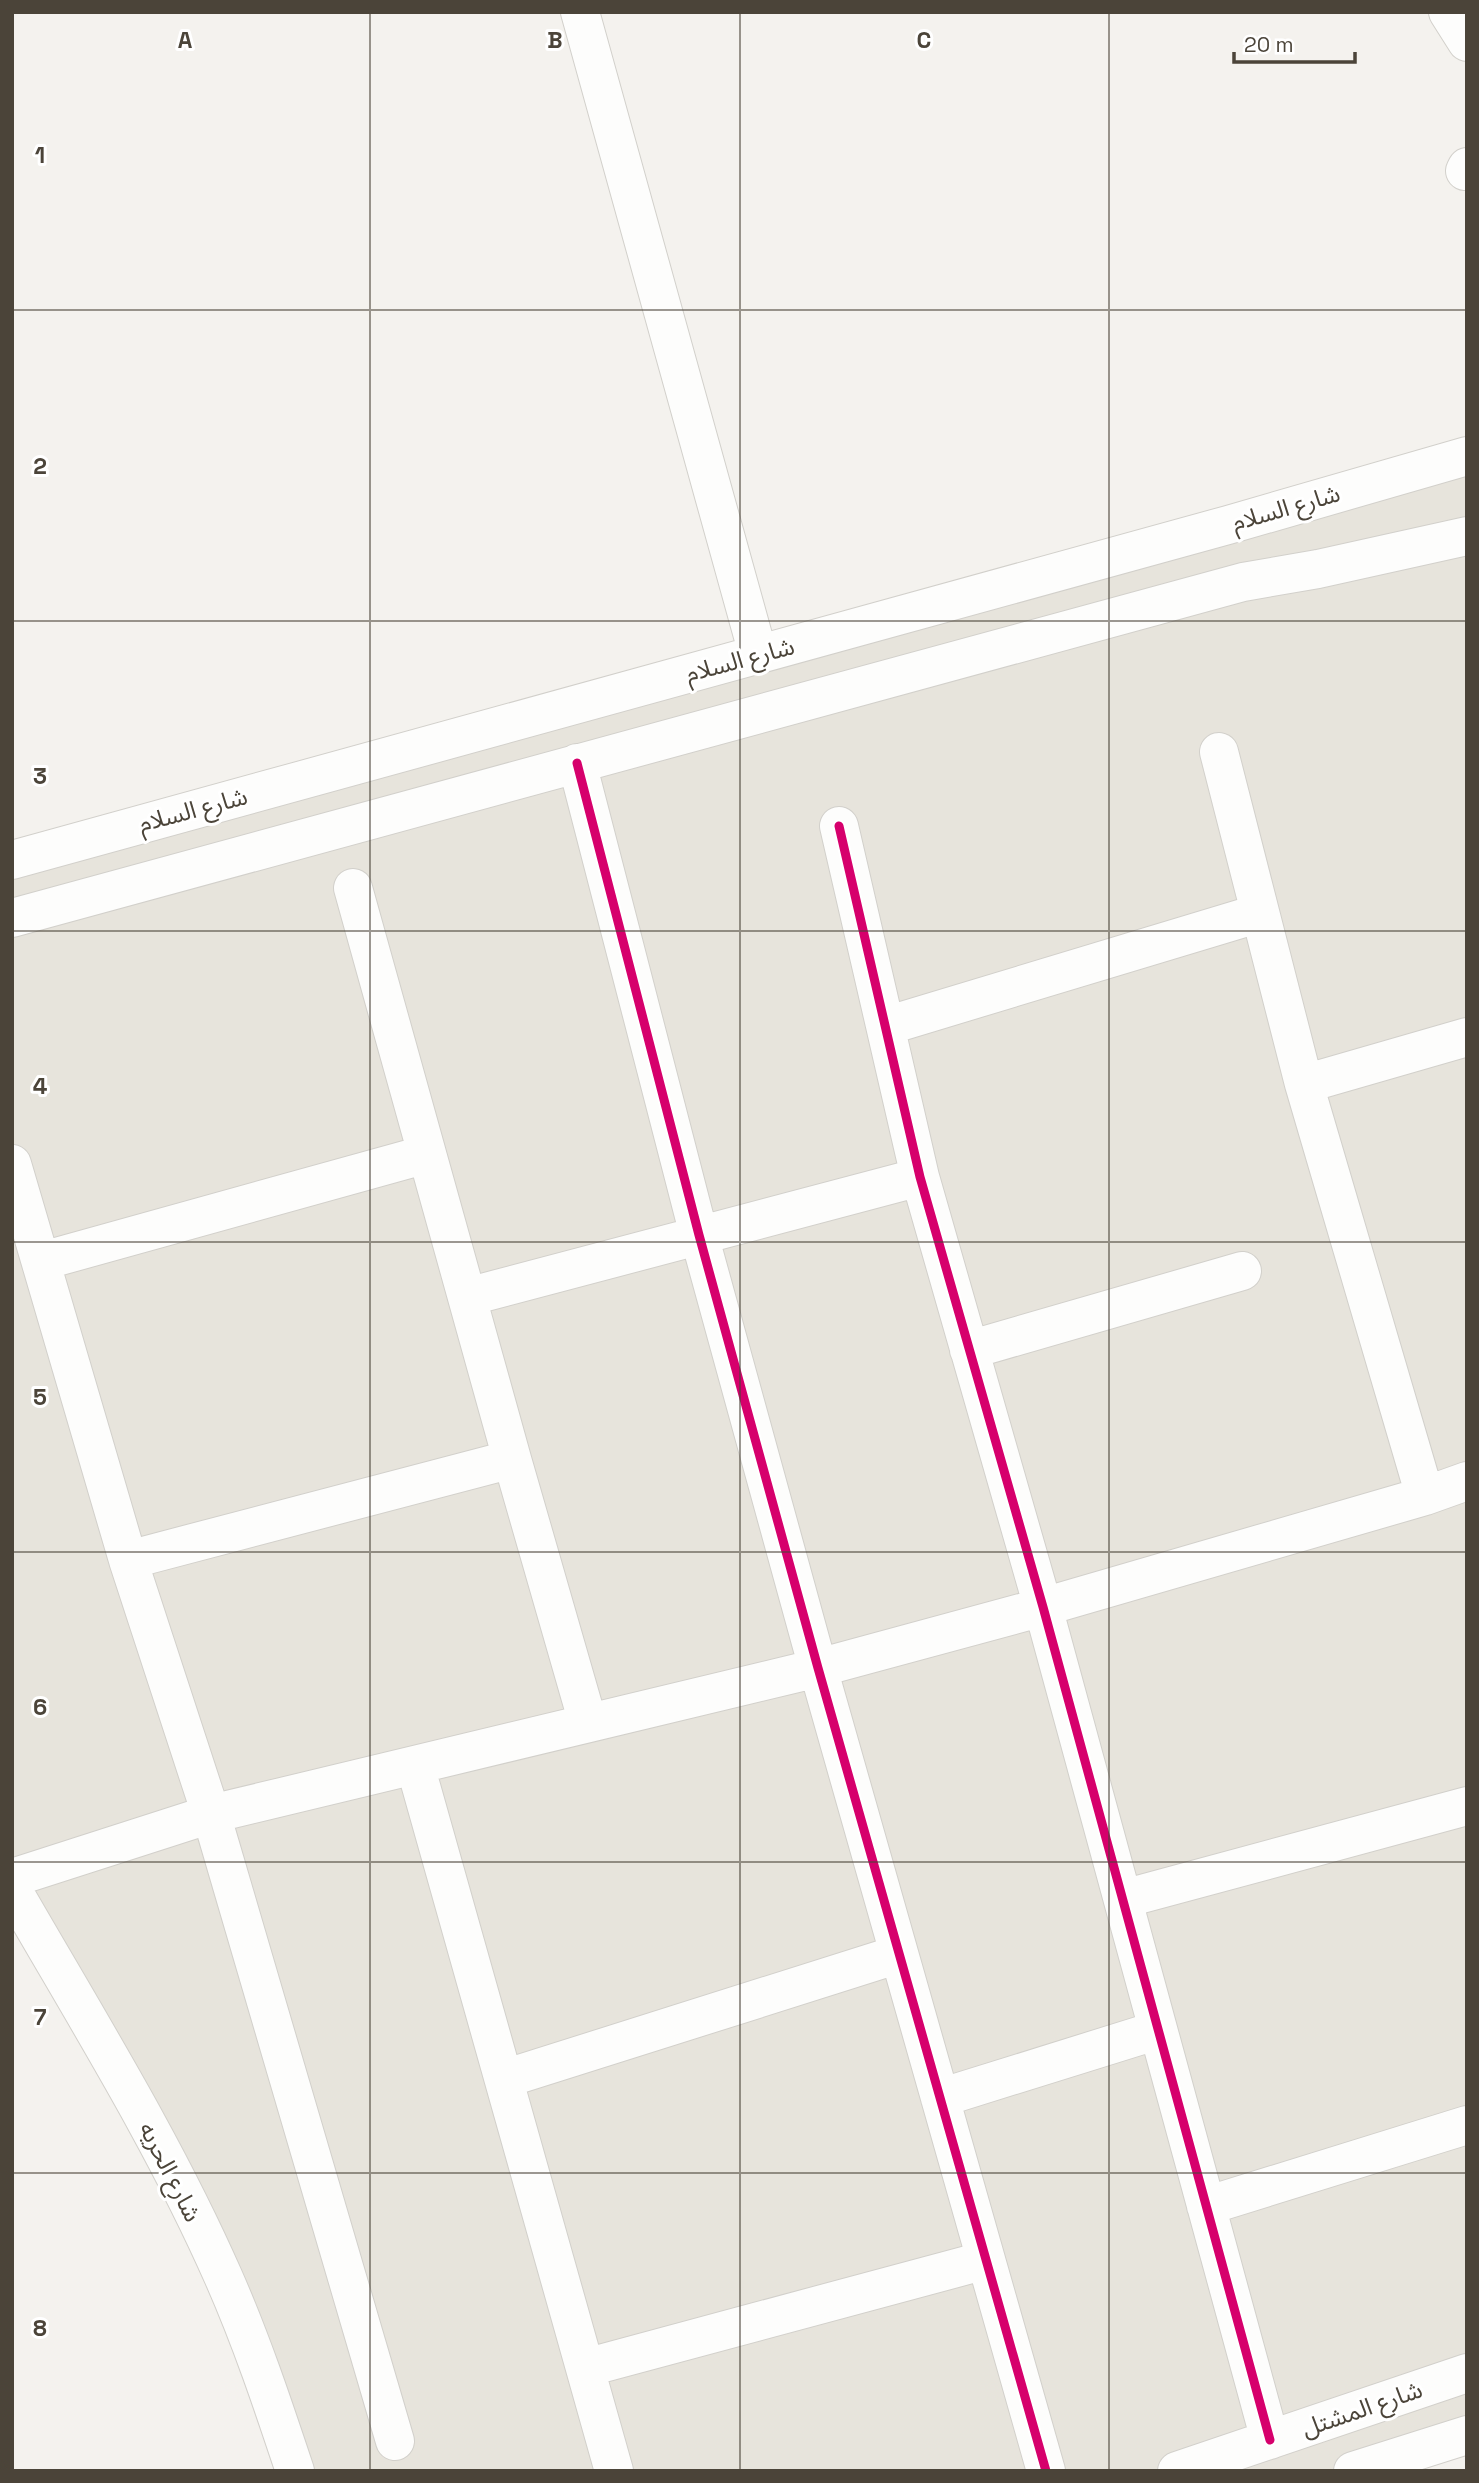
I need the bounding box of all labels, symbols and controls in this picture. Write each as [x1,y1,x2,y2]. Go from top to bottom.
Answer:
scale bar [1234,21,1355,65]
text: A [178,25,193,55]
text: B [547,25,563,55]
text: C [917,25,931,55]
text: 20 m [1244,31,1294,58]
text: 1 [35,140,45,170]
text: 2 [33,451,47,481]
street label: شارع السلام [1228,477,1344,541]
street label: شارع السلام [682,630,798,692]
text: 3 [33,761,47,791]
street label: شارع السلام [135,780,251,842]
text: 4 [33,1071,48,1101]
text: 5 [33,1382,47,1412]
text: 6 [33,1692,47,1722]
text: 7 [34,2002,47,2032]
street label: شارع الحريه [130,2117,209,2228]
text: 8 [33,2313,47,2343]
street label: شارع المشتل [1297,2373,1427,2446]

